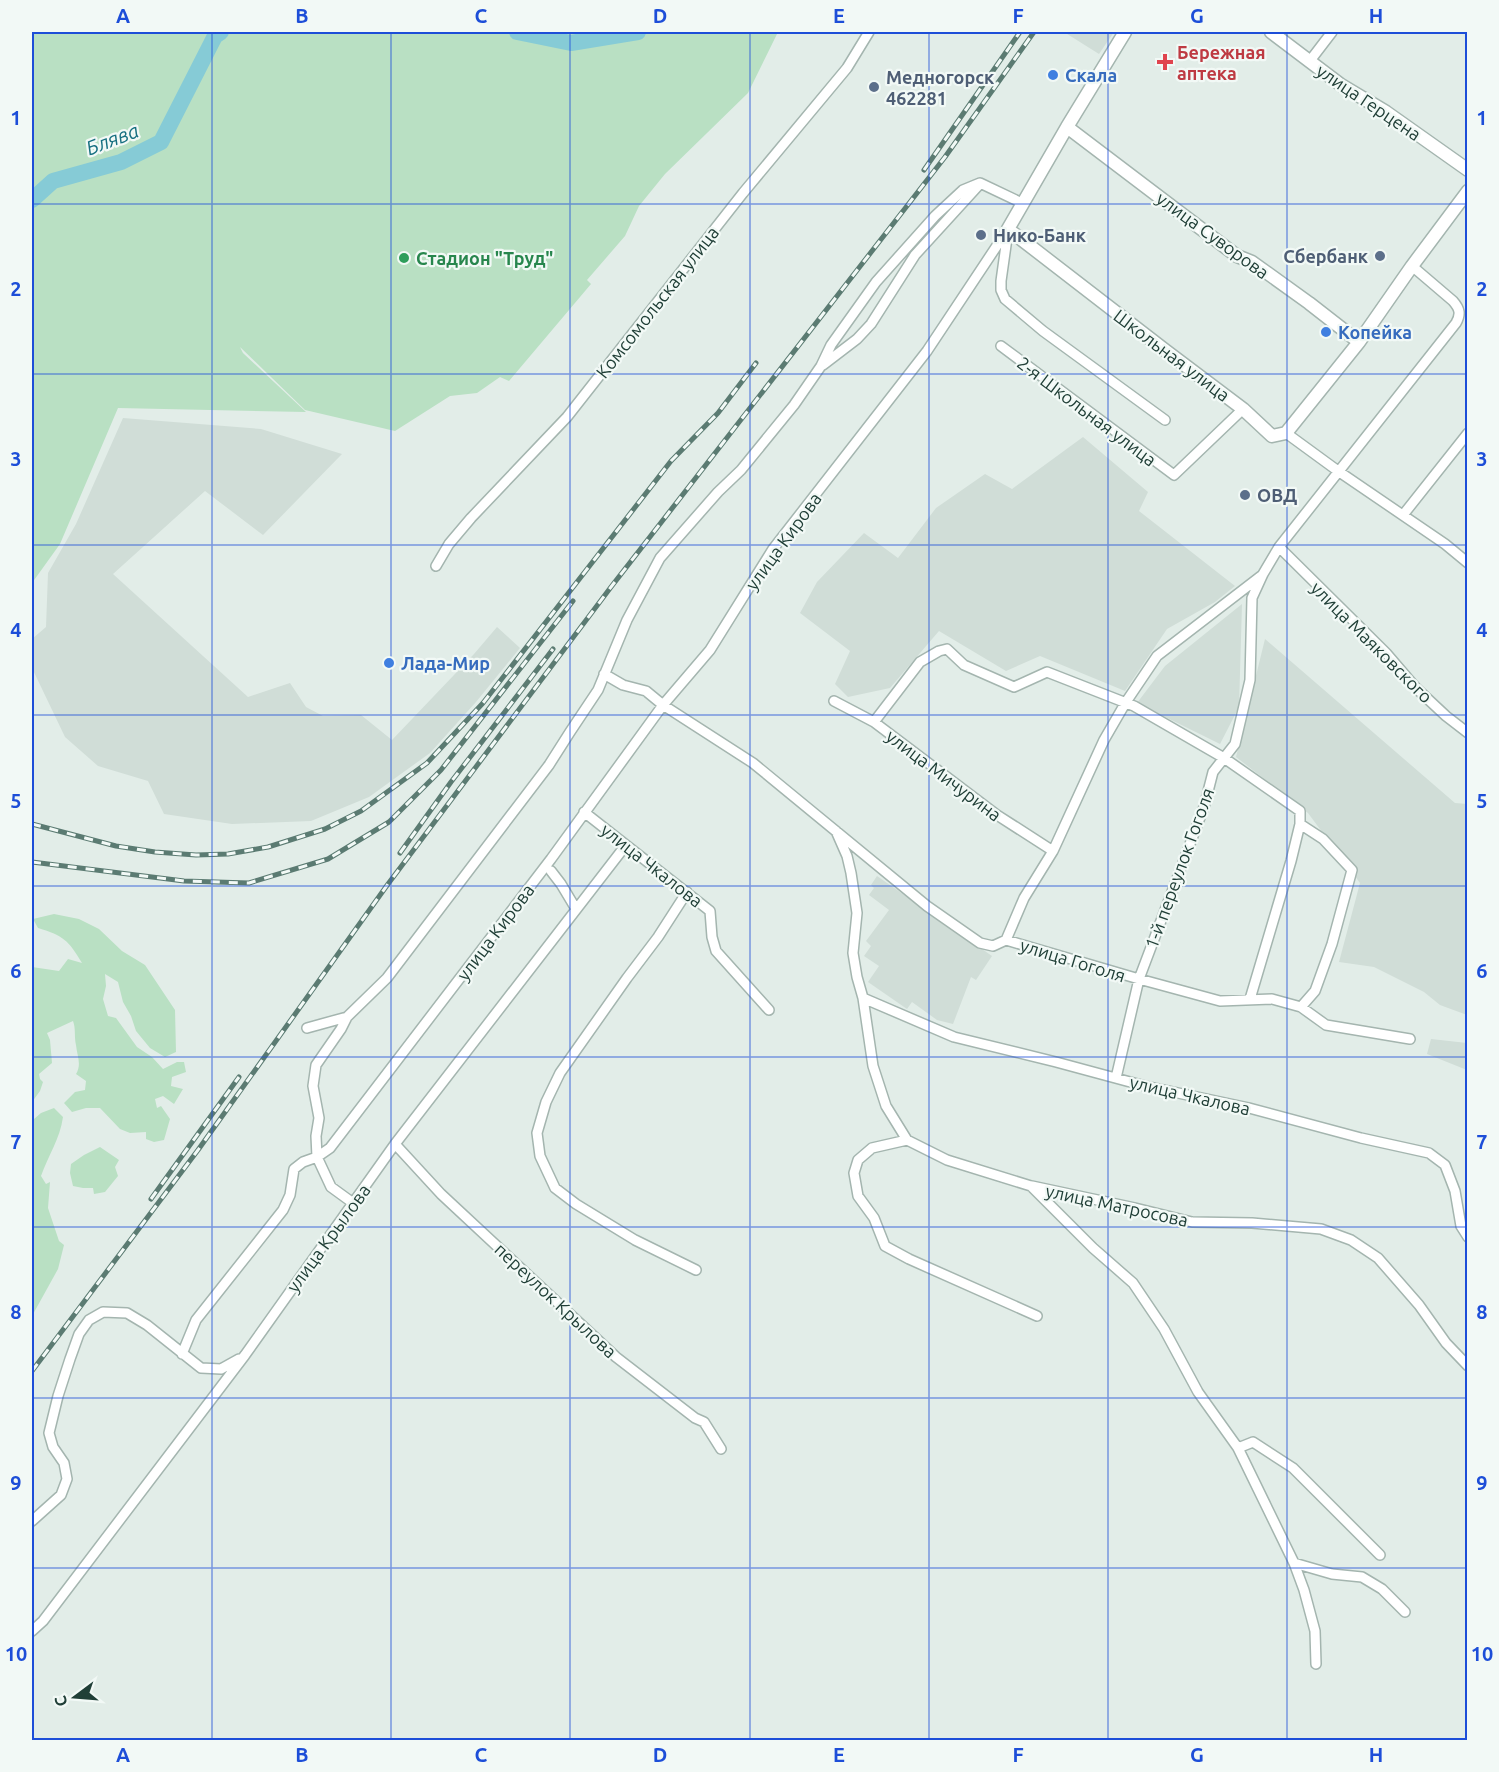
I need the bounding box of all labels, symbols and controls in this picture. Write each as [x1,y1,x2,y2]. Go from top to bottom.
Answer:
text: A [116,4,130,27]
text: B [295,4,309,27]
text: C [475,4,488,27]
text: D [653,4,667,27]
text: E [833,4,845,27]
text: F [1012,4,1024,27]
text: G [1190,4,1204,27]
text: H [1369,4,1383,27]
place label: Бережная аптека [1177,42,1266,83]
marker: Бережная аптека [1158,55,1172,69]
street label: улица Герцена [1313,60,1425,144]
place label: Скала [1065,65,1117,85]
place label: Медногорск 462281 [886,67,995,108]
marker: Скала [1046,68,1060,82]
marker: Медногорск 462281 [867,80,881,94]
text: 1 [10,106,22,129]
text: 1 [1476,106,1488,129]
water label: Блява [82,118,142,160]
street label: улица Суворова [1153,188,1273,282]
street label: Комсомольская улица [592,222,722,382]
place label: Нико-Банк [993,225,1087,245]
marker: Нико-Банк [974,228,988,242]
place label: Сбербанк [1283,246,1369,266]
place label: Стадион "Труд" [416,248,553,268]
marker: Сбербанк [1373,249,1387,263]
marker: Стадион "Труд" [397,251,411,265]
text: 2 [10,277,22,300]
text: 2 [1476,277,1488,300]
street label: Школьная улица [1110,305,1234,405]
place label: Копейка [1338,322,1412,342]
marker: Копейка [1319,325,1333,339]
street label: 2-я Школьная улица [1014,352,1160,470]
text: 3 [10,447,22,470]
text: 3 [1476,447,1488,470]
place label: ОВД [1257,485,1297,505]
street label: улица Кирова [741,488,825,594]
marker: ОВД [1238,488,1252,502]
street label: улица Маяковского [1307,577,1437,707]
text: 4 [10,618,22,641]
text: 4 [1476,618,1488,641]
place label: Лада-Мир [401,653,490,673]
marker: Лада-Мир [382,656,396,670]
street label: улица Мичурина [883,725,1005,825]
street label: 1-й переулок Гоголя [1141,785,1217,951]
text: 5 [10,789,22,812]
text: 5 [1476,789,1488,812]
street label: улица Чкалова [597,819,707,911]
street label: улица Кирова [452,880,538,984]
street label: улица Гоголя [1018,934,1128,986]
text: 6 [10,959,22,982]
text: 6 [1476,959,1488,982]
street label: улица Чкалова [1128,1071,1252,1119]
text: 7 [10,1130,22,1153]
text: 7 [1476,1130,1488,1153]
street label: улица Крылова [282,1180,374,1296]
street label: улица Матросова [1044,1180,1190,1230]
street label: переулок Крылова [491,1239,621,1361]
text: 8 [10,1300,22,1323]
text: 8 [1476,1300,1488,1323]
text: 9 [10,1471,22,1494]
text: 9 [1476,1471,1488,1494]
text: 10 [5,1642,27,1665]
text: 10 [1471,1642,1493,1665]
north arrow [45,1667,105,1727]
text: С [51,1694,71,1709]
text: A [116,1743,130,1766]
text: B [295,1743,309,1766]
text: C [475,1743,488,1766]
text: D [653,1743,667,1766]
text: E [833,1743,845,1766]
text: F [1012,1743,1024,1766]
text: G [1190,1743,1204,1766]
text: H [1369,1743,1383,1766]

